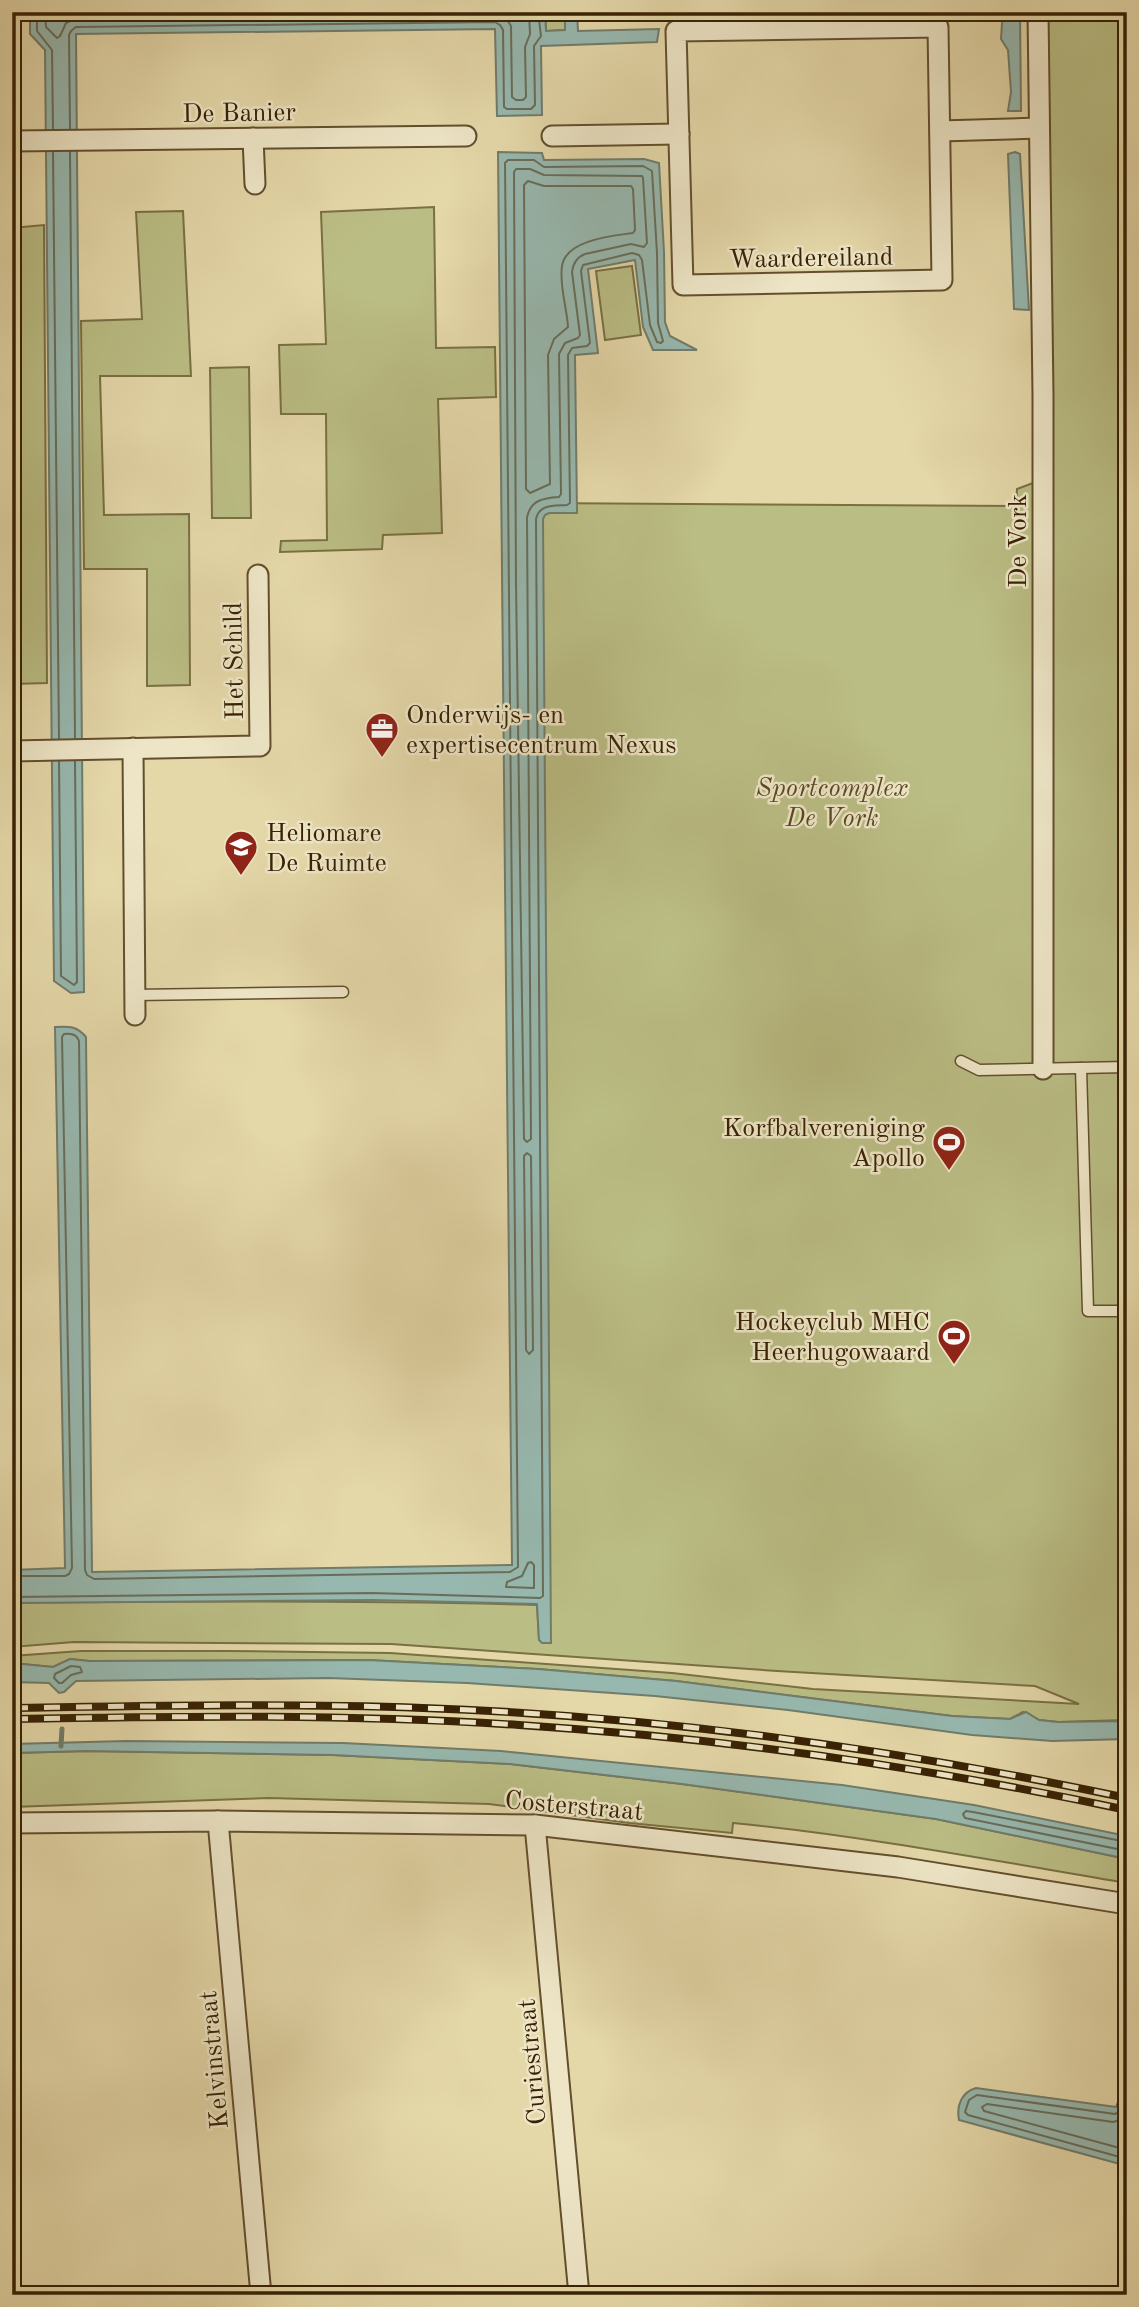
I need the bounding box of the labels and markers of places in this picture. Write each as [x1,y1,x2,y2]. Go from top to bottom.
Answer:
place label: Onderwijs- en expertisecentrum Nexus [406,703,677,759]
office icon: Onderwijs- en expertisecentrum Nexus [363,710,401,759]
place label: Heliomare De Ruimte [266,821,387,877]
school or university icon: Heliomare De Ruimte [222,828,260,877]
place label: Korfbalvereniging Apollo [723,1116,925,1172]
sports icon: Korfbalvereniging Apollo [930,1123,968,1172]
place label: Hockeyclub MHC Heerhugowaard [735,1310,930,1366]
sports icon: Hockeyclub MHC Heerhugowaard [935,1317,973,1366]

